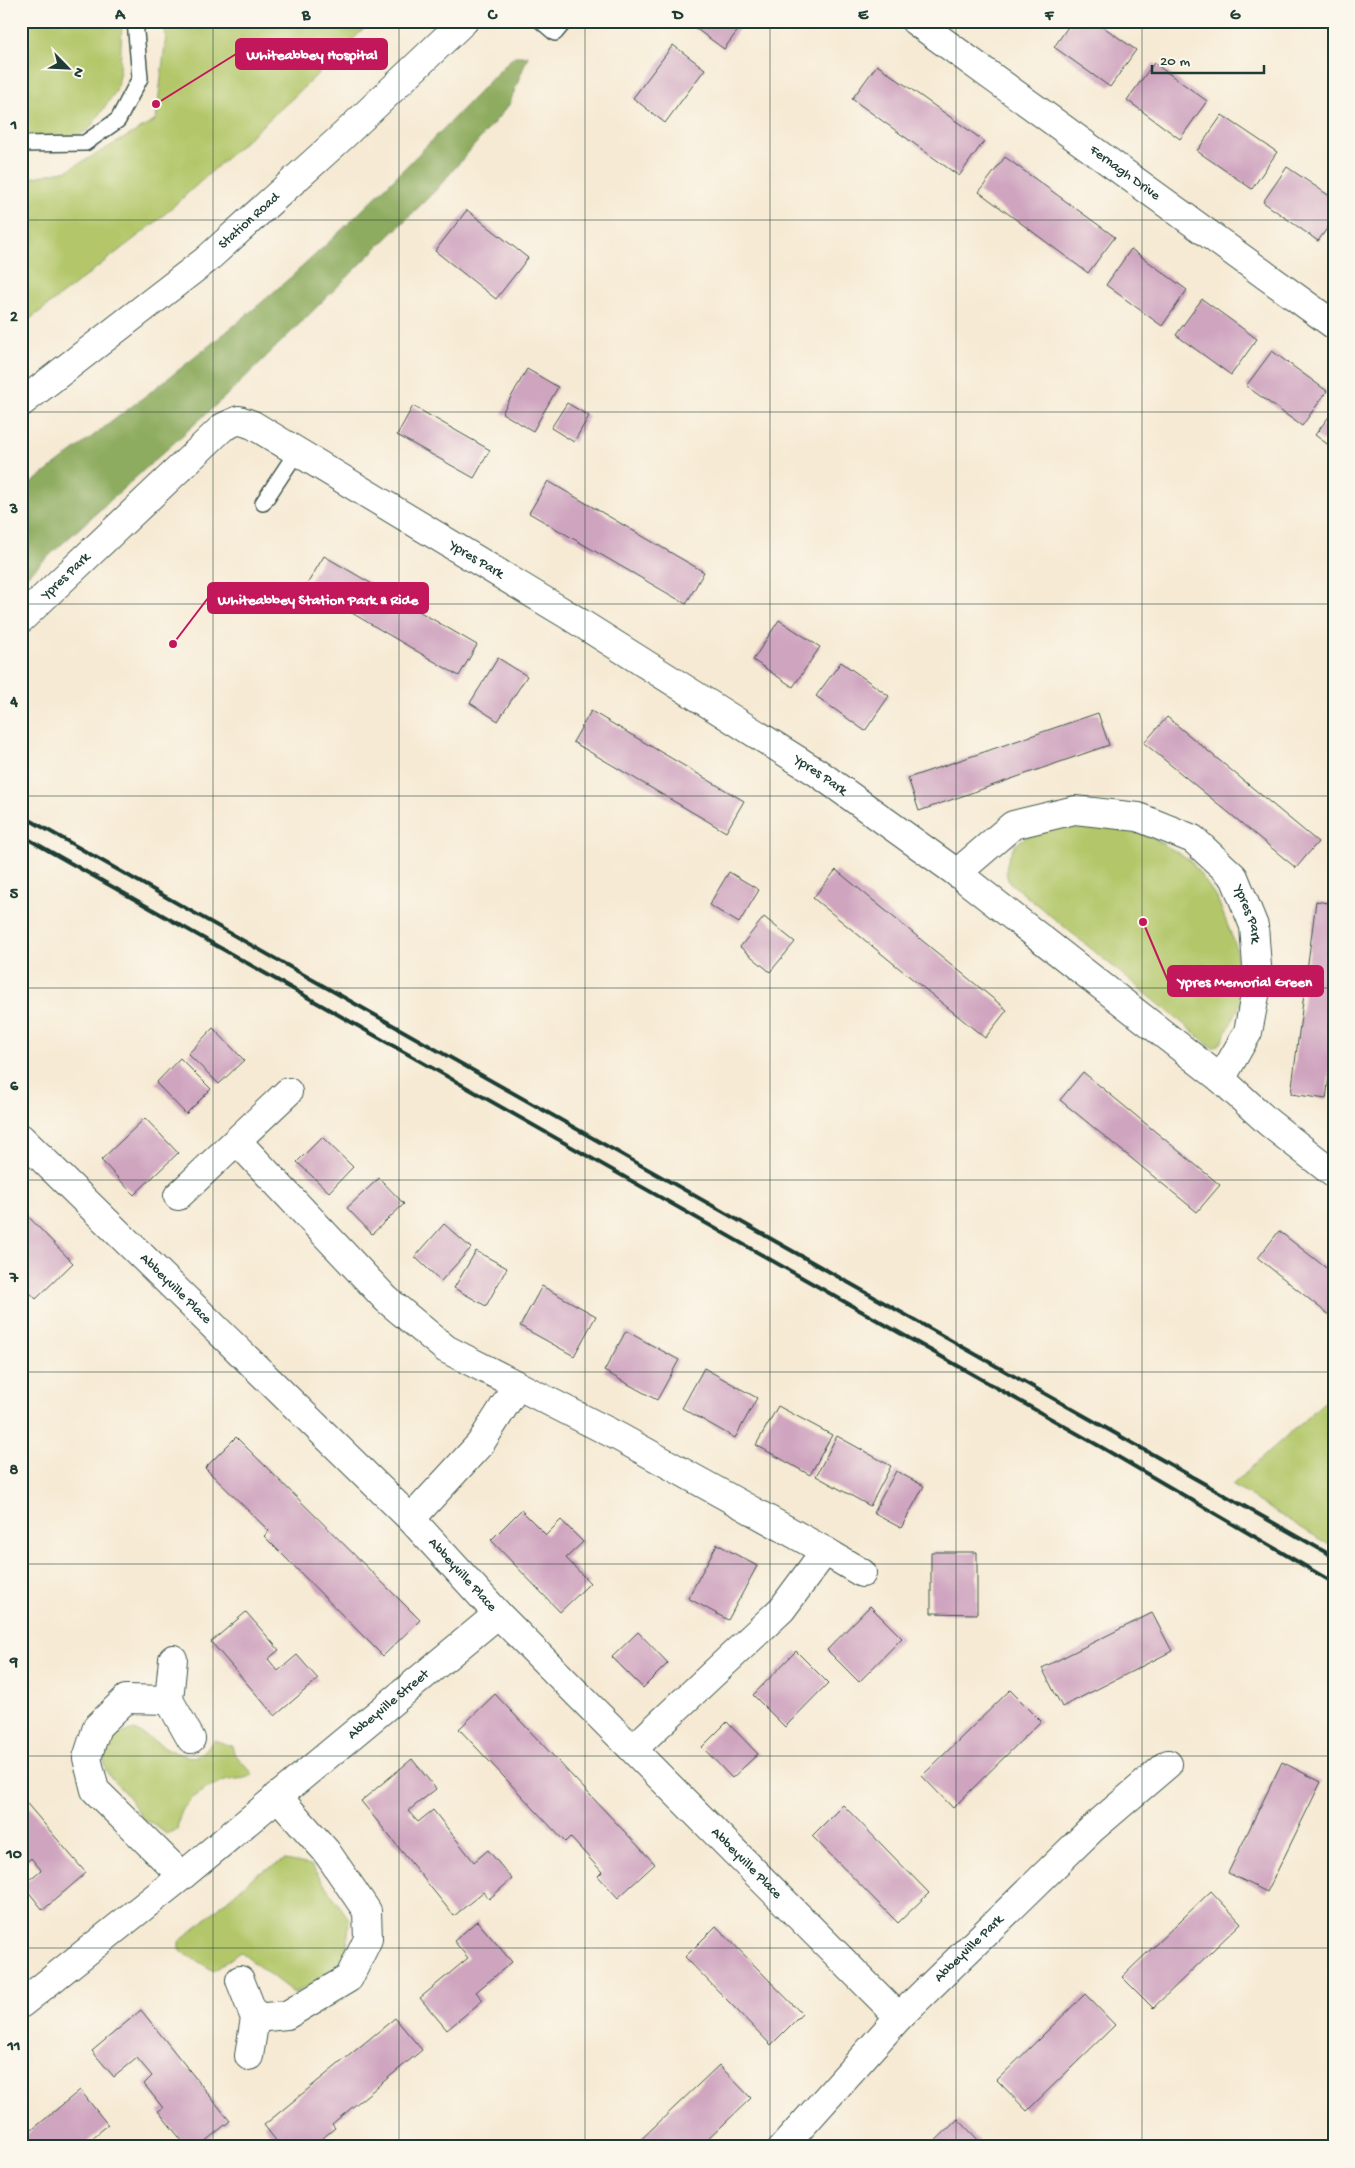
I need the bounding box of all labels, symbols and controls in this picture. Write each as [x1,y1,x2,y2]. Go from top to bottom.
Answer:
text: A [114,7,126,26]
text: B [301,7,311,26]
text: C [487,7,498,26]
text: D [671,7,684,26]
text: E [858,7,869,26]
text: F [1044,7,1055,26]
text: G [1230,7,1241,26]
callout: Whiteabbey Hospital [236,39,387,69]
north arrow [42,42,92,92]
scale bar [1152,42,1265,74]
text: Whiteabbey Hospital [245,47,378,65]
text: 20 m [1160,53,1190,71]
text: N [68,65,87,80]
text: 1 [10,117,17,136]
street label: Fernagh Drive [1085,141,1164,205]
street label: Station Road [215,188,285,253]
text: 2 [10,309,18,328]
text: 3 [9,501,18,520]
street label: Ypres Park [444,536,508,584]
street label: Ypres Park [37,548,95,605]
callout: Whiteabbey Station Park & Ride [208,583,428,613]
text: Whiteabbey Station Park & Ride [217,592,419,610]
text: 4 [9,694,18,713]
street label: Ypres Park [789,750,852,801]
street label: Ypres Park [1229,881,1264,946]
text: 5 [10,886,19,905]
callout: Ypres Memorial Green [1168,966,1323,996]
text: Ypres Memorial Green [1176,974,1313,992]
text: 6 [10,1078,19,1097]
street label: Abbeyville Place [136,1250,216,1328]
text: 7 [9,1270,19,1289]
text: 8 [10,1462,19,1481]
street label: Abbeyville Place [424,1535,501,1616]
text: 9 [9,1654,18,1673]
street label: Abbeyville Street [344,1665,434,1743]
street label: Abbeyville Place [707,1824,786,1903]
text: 10 [5,1846,22,1865]
street label: Abbeyville Park [931,1910,1008,1986]
text: 11 [7,2038,20,2057]

